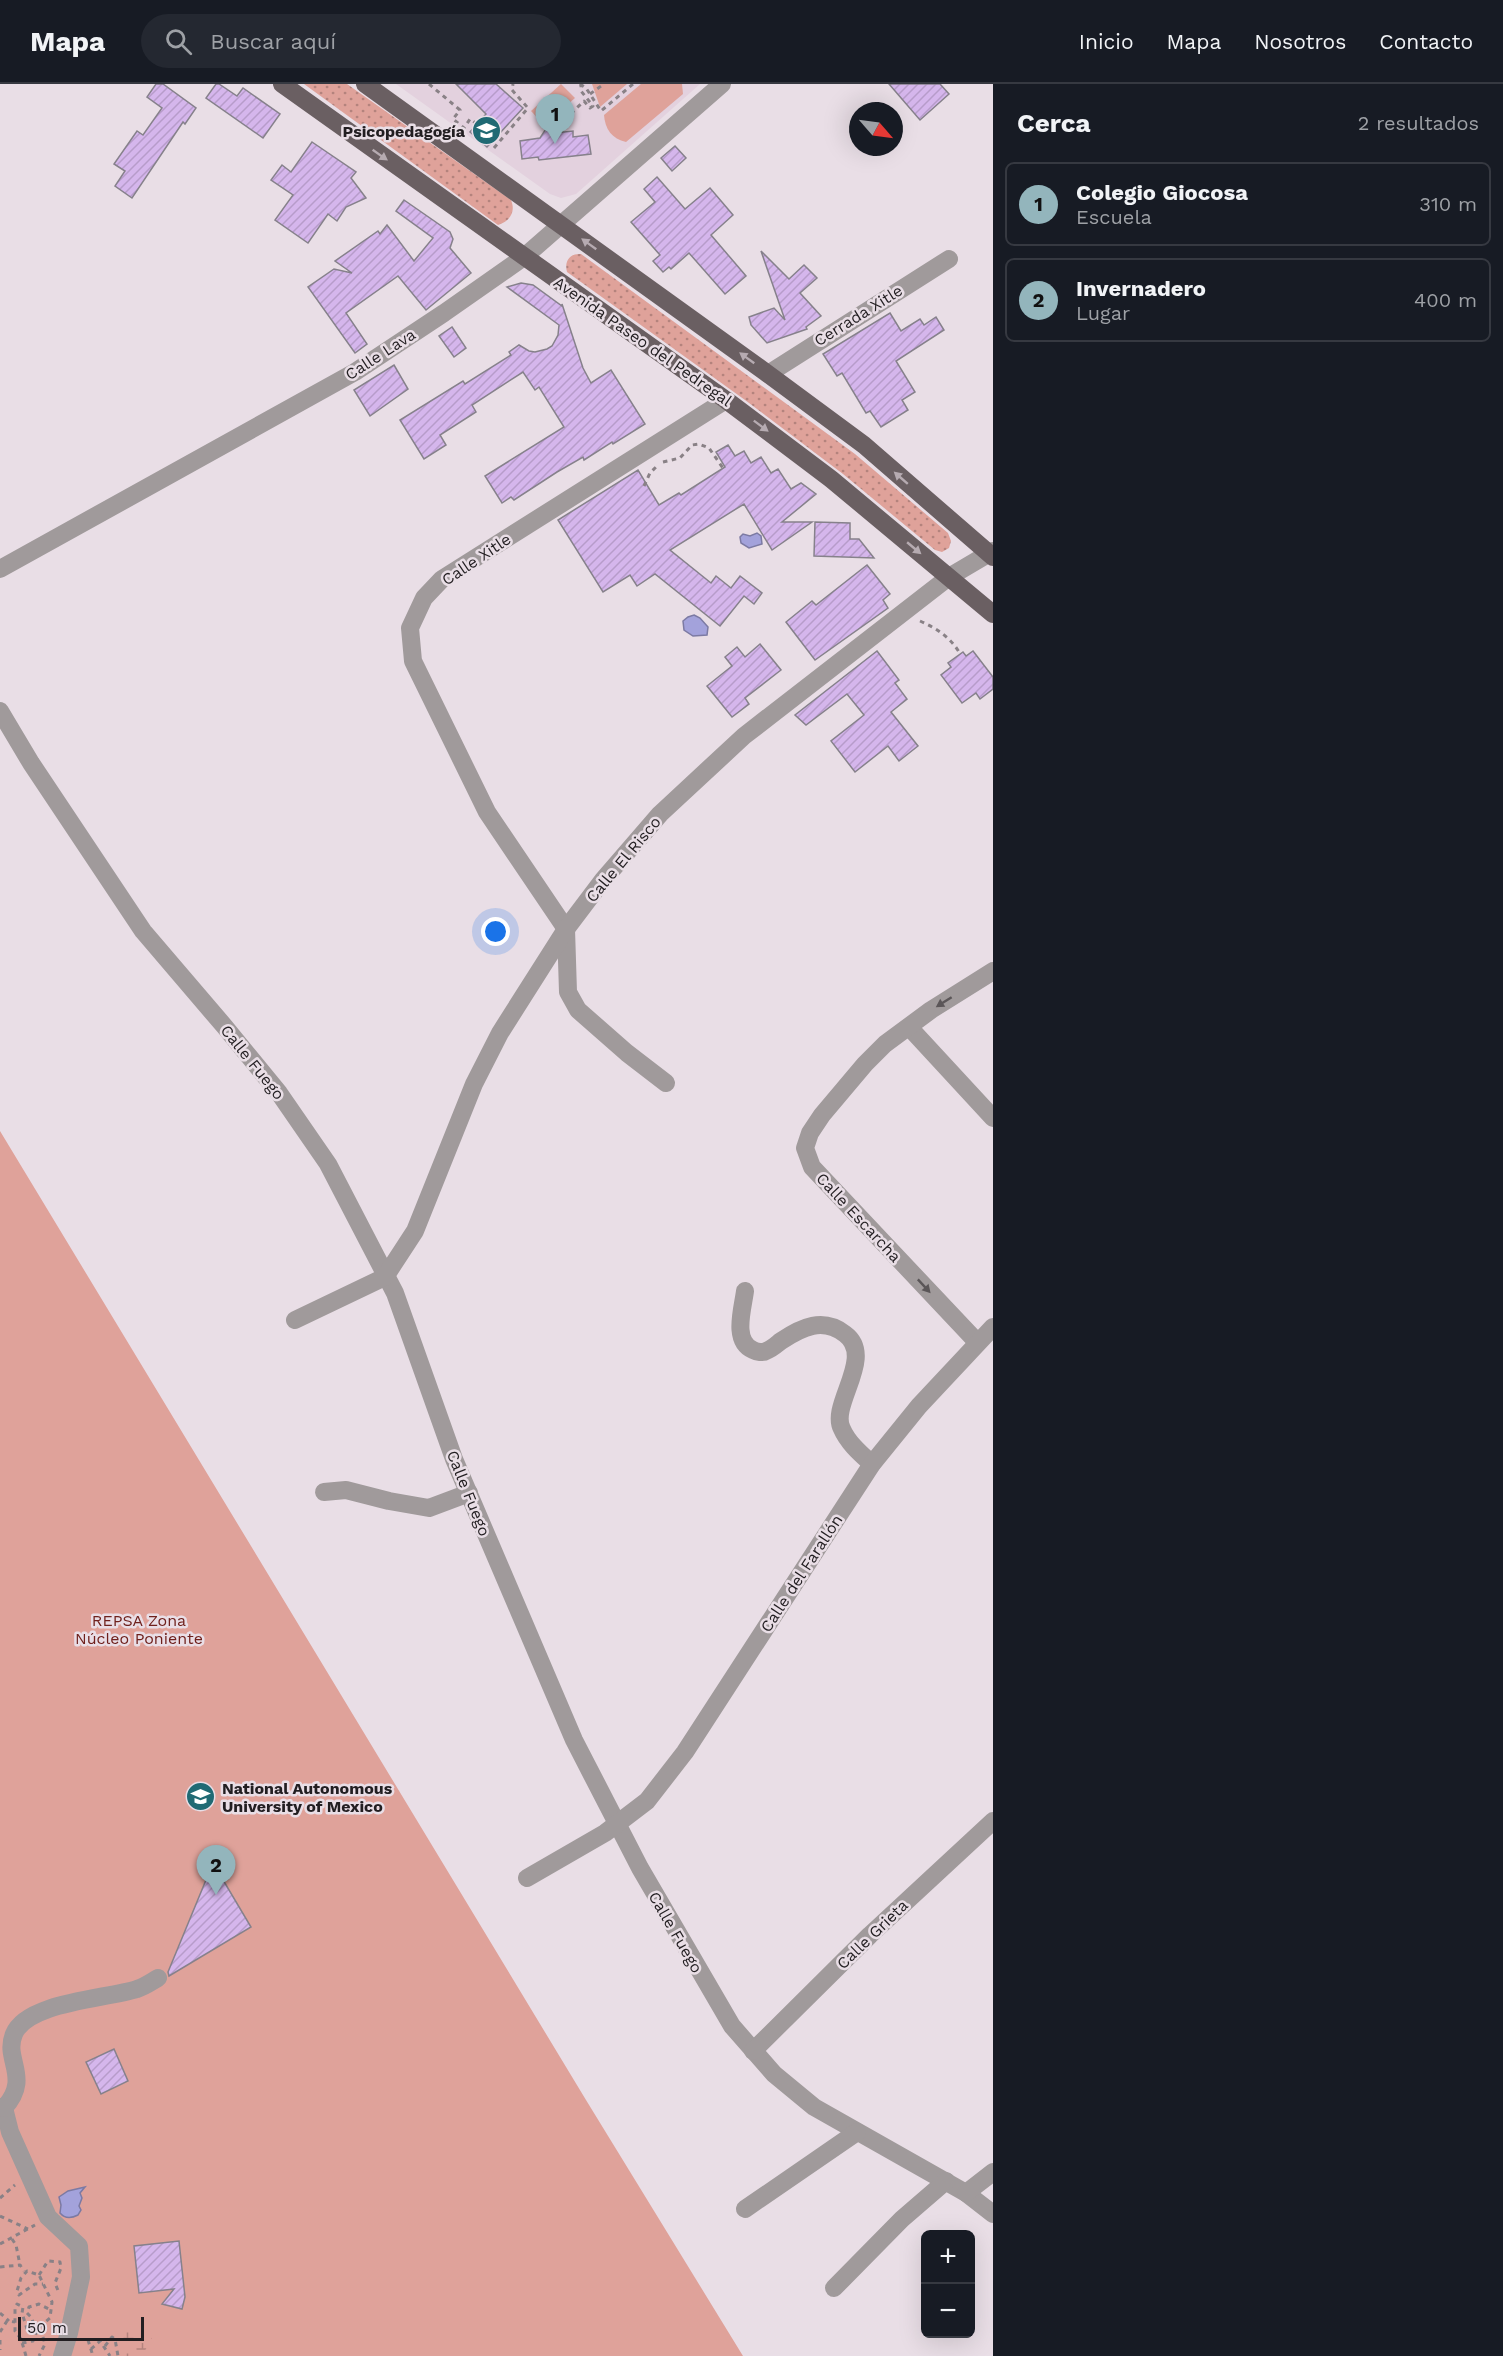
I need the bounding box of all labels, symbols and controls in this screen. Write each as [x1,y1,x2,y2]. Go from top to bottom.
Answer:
search box [141,14,561,68]
text: Mapa [30,25,105,58]
icon: search [162,25,195,58]
text: Buscar aquí [210,29,336,54]
text: Inicio [1079,29,1134,54]
text: Mapa [1167,29,1221,54]
text: Nosotros [1254,29,1346,54]
text: Contacto [1379,29,1473,54]
pin: 1 [536,94,574,144]
north arrow [849,102,903,156]
text: Cerca [1017,108,1091,138]
text: 2 resultados [1358,111,1479,135]
school or university icon: Psicopedagogía [470,115,502,147]
place label: Psicopedagogía [342,122,466,141]
one-way arrow [372,149,388,161]
text: Colegio Giocosa [1076,180,1248,205]
text: 1 [1034,192,1043,216]
text: 310 m [1419,192,1477,216]
text: Escuela [1076,205,1152,229]
one-way arrow [581,238,597,250]
street label: Avenida Paseo del Pedregal [550,272,736,410]
text: Invernadero [1076,276,1206,301]
street label: Cerrada Xitle [810,281,906,350]
text: 2 [1033,288,1044,312]
text: 400 m [1414,288,1477,312]
text: Lugar [1076,301,1130,325]
street label: Calle Lava [342,325,419,384]
one-way arrow [739,353,754,365]
one-way arrow [754,420,769,432]
one-way arrow [893,471,909,484]
street label: Calle Xitle [438,529,514,589]
one-way arrow [906,541,921,554]
street label: Calle El Risco [582,812,665,906]
your location [481,917,510,946]
one-way arrow [936,997,952,1008]
street label: Calle Fuego [217,1021,289,1104]
street label: Calle Escarcha [812,1169,905,1266]
one-way arrow [917,1279,931,1294]
street label: Calle Fuego [443,1448,494,1539]
street label: Calle del Farallón [756,1511,846,1636]
park label: REPSA Zona Núcleo Poniente [75,1611,203,1648]
place label: National Autonomous University of Mexico [222,1779,393,1816]
school or university icon: National Autonomous University of Mexico [185,1781,217,1813]
pin: 2 [196,1846,236,1895]
street label: Calle Fuego [645,1888,707,1976]
street label: Calle Grieta [833,1896,912,1973]
map controls [921,2230,975,2338]
button: + [921,2230,975,2284]
button: − [921,2284,975,2338]
scale bar [18,2314,144,2342]
text: 50 m [27,2318,67,2337]

